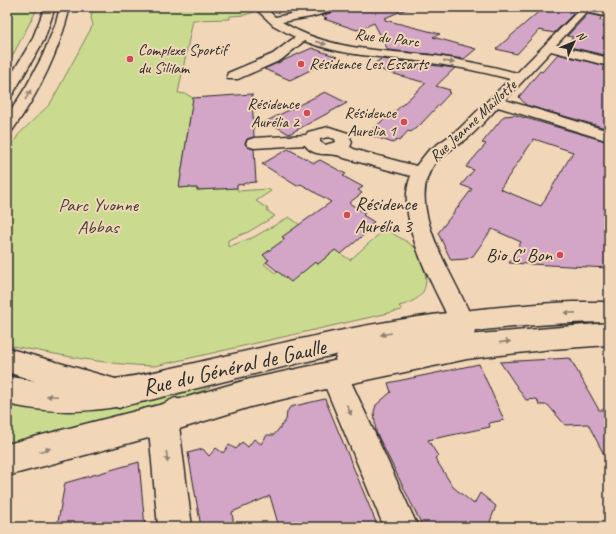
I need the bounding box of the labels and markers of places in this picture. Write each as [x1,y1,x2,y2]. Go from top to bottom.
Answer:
place label: Complexe Sportif du Sililam [138,40,230,78]
marker: Complexe Sportif du Sililam [125,54,135,64]
place label: Résidence Les Essarts [309,54,430,74]
marker: Résidence Les Essarts [296,59,306,69]
place label: Résidence Aurélia 2 [247,94,301,132]
place label: Résidence Aurelia 1 [344,103,398,141]
marker: Résidence Aurélia 2 [302,108,312,118]
marker: Résidence Aurelia 1 [399,117,409,127]
place label: Résidence Aurélia 3 [355,192,418,238]
marker: Résidence Aurélia 3 [342,210,352,220]
place label: Bio C' Bon [486,243,552,267]
marker: Bio C' Bon [555,250,565,260]

